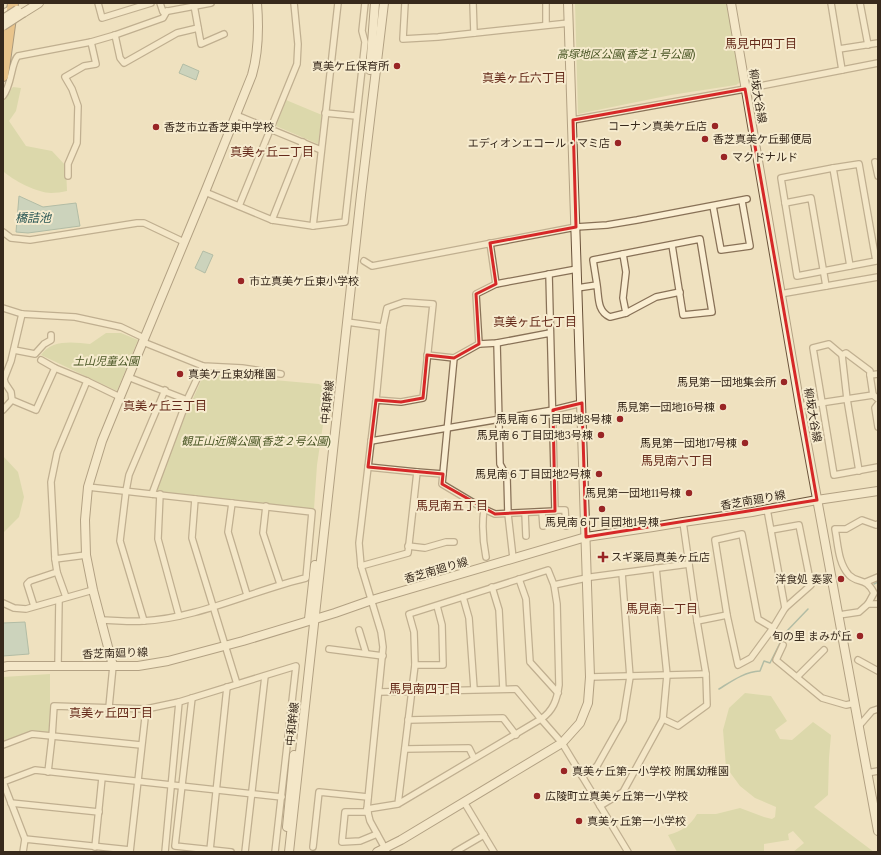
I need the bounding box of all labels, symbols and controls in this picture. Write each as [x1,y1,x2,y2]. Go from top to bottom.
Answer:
district label: 馬見中四丁目 [725,36,797,51]
park label: 高塚地区公園(香芝１号公園) [557,47,695,62]
place label: 真美ケ丘保育所 [312,59,390,73]
marker: 真美ケ丘保育所 [392,61,402,71]
street label: 柳坂大谷線 [746,68,770,124]
district label: 真美ヶ丘六丁目 [482,70,566,85]
place label: コーナン真美ケ丘店 [608,119,707,133]
place label: 香芝市立香芝東中学校 [164,120,274,134]
marker: コーナン真美ケ丘店 [710,121,720,131]
marker: 香芝市立香芝東中学校 [151,122,161,132]
place label: 香芝真美ケ丘郵便局 [713,132,812,146]
marker: 香芝真美ケ丘郵便局 [700,134,710,144]
place label: エディオンエコール・マミ店 [468,136,610,150]
marker: エディオンエコール・マミ店 [613,138,623,148]
district label: 真美ヶ丘二丁目 [230,144,314,159]
place label: マクドナルド [732,150,798,164]
marker: マクドナルド [719,152,729,162]
water label: 橋詰池 [15,210,52,225]
place label: 市立真美ケ丘東小学校 [249,274,359,288]
marker: 市立真美ケ丘東小学校 [236,276,246,286]
district label: 真美ヶ丘七丁目 [493,314,577,329]
park label: 土山児童公園 [73,354,141,368]
place label: 真美ケ丘東幼稚園 [188,367,276,381]
marker: 真美ケ丘東幼稚園 [175,369,185,379]
place label: 馬見第一団地集会所 [677,375,777,389]
marker: 馬見第一団地集会所 [779,377,789,387]
street label: 中和幹線 [318,379,336,425]
street label: 柳坂大谷線 [801,387,825,443]
district label: 真美ヶ丘三丁目 [123,398,207,413]
place label: 馬見第一団地16号棟 [617,400,715,414]
marker: 馬見第一団地16号棟 [718,402,728,412]
place label: 馬見南６丁目団地8号棟 [496,412,612,426]
marker: 馬見南６丁目団地8号棟 [615,414,625,424]
place label: 馬見南６丁目団地3号棟 [477,428,593,442]
marker: 馬見南６丁目団地3号棟 [596,430,606,440]
park label: 観正山近隣公園(香芝２号公園) [181,434,331,449]
place label: 馬見第一団地17号棟 [640,436,737,450]
marker: 馬見第一団地17号棟 [740,438,750,448]
district label: 馬見南六丁目 [641,453,713,468]
place label: 馬見南６丁目団地2号棟 [475,467,591,481]
marker: 馬見南６丁目団地2号棟 [594,469,604,479]
place label: 馬見第一団地11号棟 [585,486,681,500]
street label: 香芝南廻り線 [719,487,787,513]
marker: 馬見第一団地11号棟 [684,488,694,498]
district label: 馬見南五丁目 [416,498,488,513]
marker: 馬見南６丁目団地1号棟 [597,504,607,514]
place label: 馬見南６丁目団地1号棟 [545,515,659,529]
place label: スギ薬局真美ヶ丘店 [611,550,710,564]
marker: スギ薬局真美ヶ丘店 [598,552,608,562]
street label: 香芝南廻り線 [402,554,470,586]
place label: 洋食処 奏家 [775,572,833,586]
marker: 洋食処 奏家 [836,574,846,584]
district label: 馬見南一丁目 [626,601,698,616]
place label: 旬の里 まみが丘 [772,629,852,643]
marker: 旬の里 まみが丘 [855,631,865,641]
street label: 香芝南廻り線 [82,645,148,661]
district label: 馬見南四丁目 [389,681,461,696]
street label: 中和幹線 [283,701,301,747]
district label: 真美ヶ丘四丁目 [69,705,153,720]
place label: 真美ヶ丘第一小学校 附属幼稚園 [572,764,729,778]
marker: 真美ヶ丘第一小学校 附属幼稚園 [559,766,569,776]
place label: 広陵町立真美ヶ丘第一小学校 [545,789,688,803]
marker: 広陵町立真美ヶ丘第一小学校 [532,791,542,801]
place label: 真美ヶ丘第一小学校 [587,814,686,828]
marker: 真美ヶ丘第一小学校 [574,816,584,826]

